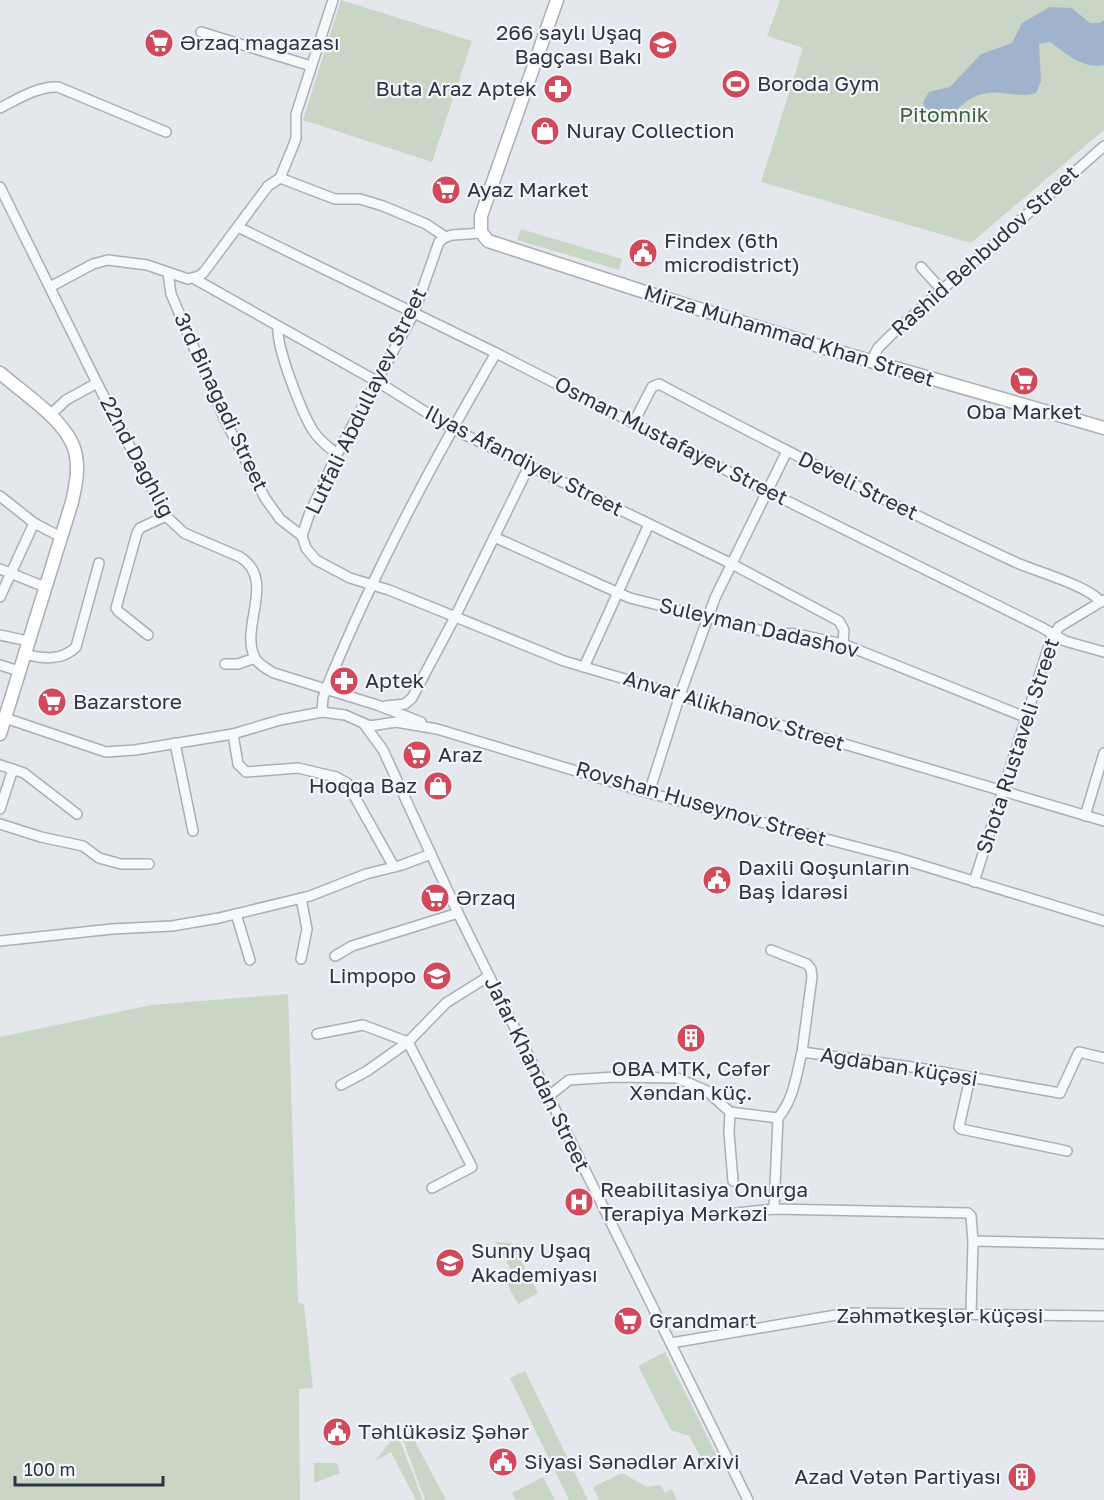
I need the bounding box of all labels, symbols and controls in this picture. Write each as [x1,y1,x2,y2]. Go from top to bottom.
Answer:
place label: 266 saylı Uşaq Bağçası Bakı [496,19,642,69]
supermarket icon: Ərzaq mağazası [143,27,175,59]
place label: Ərzaq mağazası [180,29,340,55]
school or university icon: 266 saylı Uşaq Bağçası Bakı [647,29,679,61]
sports icon: Boroda Gym [720,68,752,100]
place label: Boroda Gym [757,70,879,96]
pharmacy icon: Buta Araz Aptek [542,73,574,105]
place label: Buta Araz Aptek [375,75,537,101]
park label: Pitomnik [899,101,989,127]
shop icon: Nuray Collection [529,115,561,147]
place label: Nuray Collection [566,117,734,143]
street label: Rashid Behbudov Street [885,159,1083,341]
supermarket icon: Ayaz Market [430,174,462,206]
place label: Ayaz Market [467,176,589,202]
place label: Findex (6th microdistrict) [664,227,800,277]
public building icon: Findex (6th microdistrict) [627,237,659,269]
street label: Mirza Muhammad Khan Street [641,278,938,392]
street label: Lutfali Abdullayev Street [299,283,431,518]
street label: 3rd Binagadi Street [169,308,275,495]
supermarket icon: Oba Market [1008,365,1040,397]
street label: Osman Mustafayev Street [550,370,792,510]
street label: 22nd Daghlig [95,392,181,521]
place label: Oba Market [966,398,1082,424]
street label: Ilyas Afandiyev Street [421,399,628,521]
street label: Develi Street [794,445,922,525]
street label: Suleyman Dadashov [657,591,862,663]
street label: Shota Rustaveli Street [970,635,1064,857]
street label: Anvar Alikhanov Street [621,664,848,756]
pharmacy icon: Aptek [328,665,360,697]
place label: Aptek [365,667,425,693]
supermarket icon: Bazarstore [36,686,68,718]
place label: Bazarstore [73,688,182,714]
supermarket icon: Araz [401,739,433,771]
place label: Araz [438,741,483,767]
street label: Rovshan Huseynov Street [573,755,830,851]
shop icon: Hoqqa Baz [422,770,454,802]
place label: Hoqqa Baz [309,772,417,798]
place label: Daxili Qoşunların Baş İdarəsi [738,854,910,904]
public building icon: Daxili Qoşunların Baş İdarəsi [701,864,733,896]
supermarket icon: Ərzaq [419,882,451,914]
place label: Ərzaq [456,884,516,910]
school or university icon: Limpopo [421,960,453,992]
place label: Limpopo [329,962,416,988]
street label: Jafar Khandan Street [479,972,596,1175]
building icon: OBA MTK, Cəfər Xəndan küç. [675,1022,707,1054]
street label: Ağdaban küçəsi [819,1041,980,1091]
place label: OBA MTK, Cəfər Xəndan küç. [611,1055,771,1105]
place label: Reabilitasiya Onurğa Terapiya Mərkəzi [600,1176,808,1226]
hospital icon: Reabilitasiya Onurğa Terapiya Mərkəzi [563,1186,595,1218]
place label: Sunny Uşaq Akademiyası [471,1237,598,1287]
school or university icon: Sunny Uşaq Akademiyası [434,1247,466,1279]
street label: Zəhmətkeşlər küçəsi [837,1302,1043,1328]
supermarket icon: Grandmart [612,1305,644,1337]
place label: Grandmart [649,1307,757,1333]
public building icon: Təhlükəsiz Şəhər [321,1416,353,1448]
place label: Təhlükəsiz Şəhər [358,1418,529,1444]
public building icon: Siyasi Sənədlər Arxivi [487,1446,519,1478]
place label: Siyasi Sənədlər Arxivi [524,1448,740,1474]
scale bar [15,1449,164,1487]
text: 100 m [24,1458,75,1480]
building icon: Azad Vətən Partiyası [1006,1461,1038,1493]
place label: Azad Vətən Partiyası [794,1463,1001,1489]

